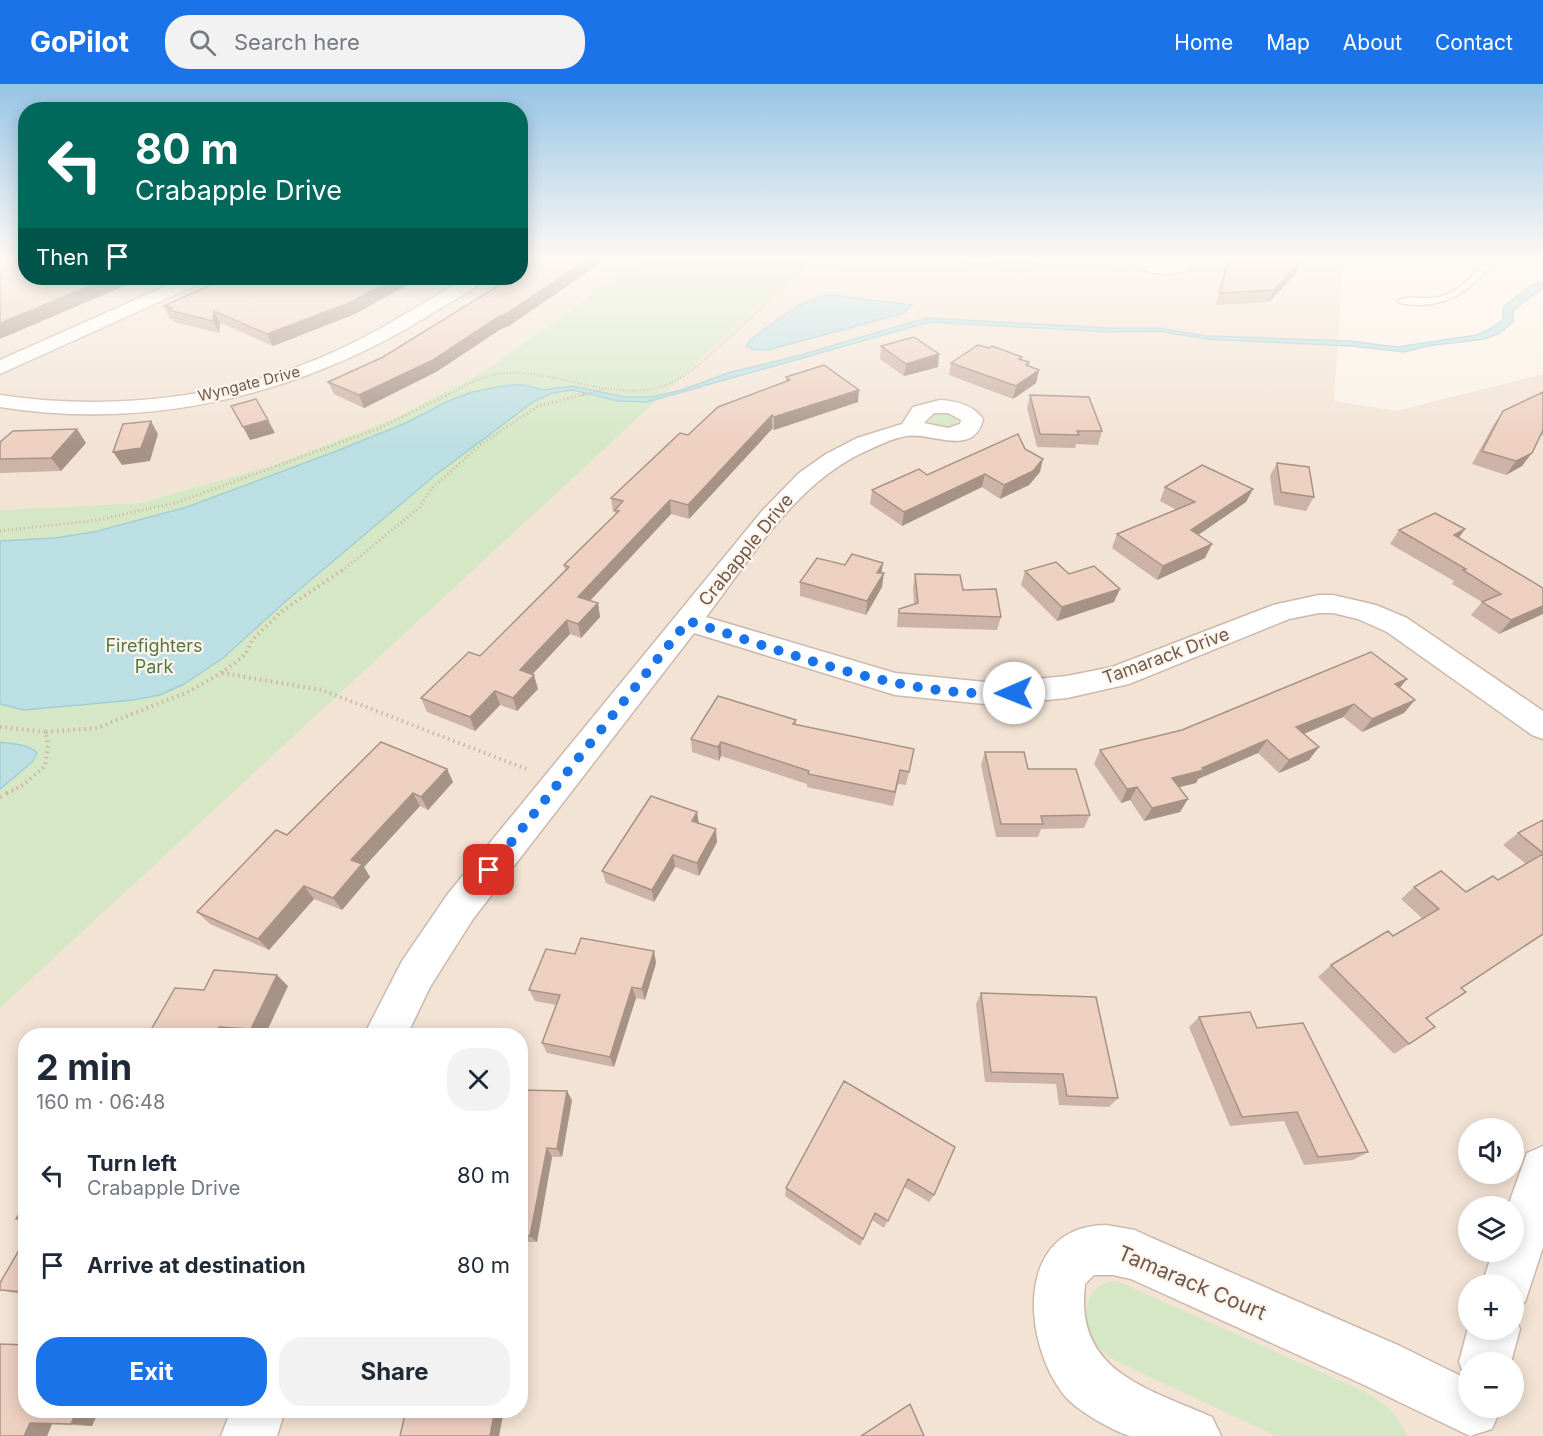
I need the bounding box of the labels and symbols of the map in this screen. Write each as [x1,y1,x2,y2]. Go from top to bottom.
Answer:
street label: Wyngate Drive [196,362,302,405]
street label: Crabapple Drive [694,489,797,610]
street label: Tamarack Drive [1100,623,1232,688]
park label: Firefighters Park [105,635,203,677]
position arrow [982,661,1046,725]
pin [463,844,514,895]
street label: Tamarack Court [1114,1240,1270,1325]

